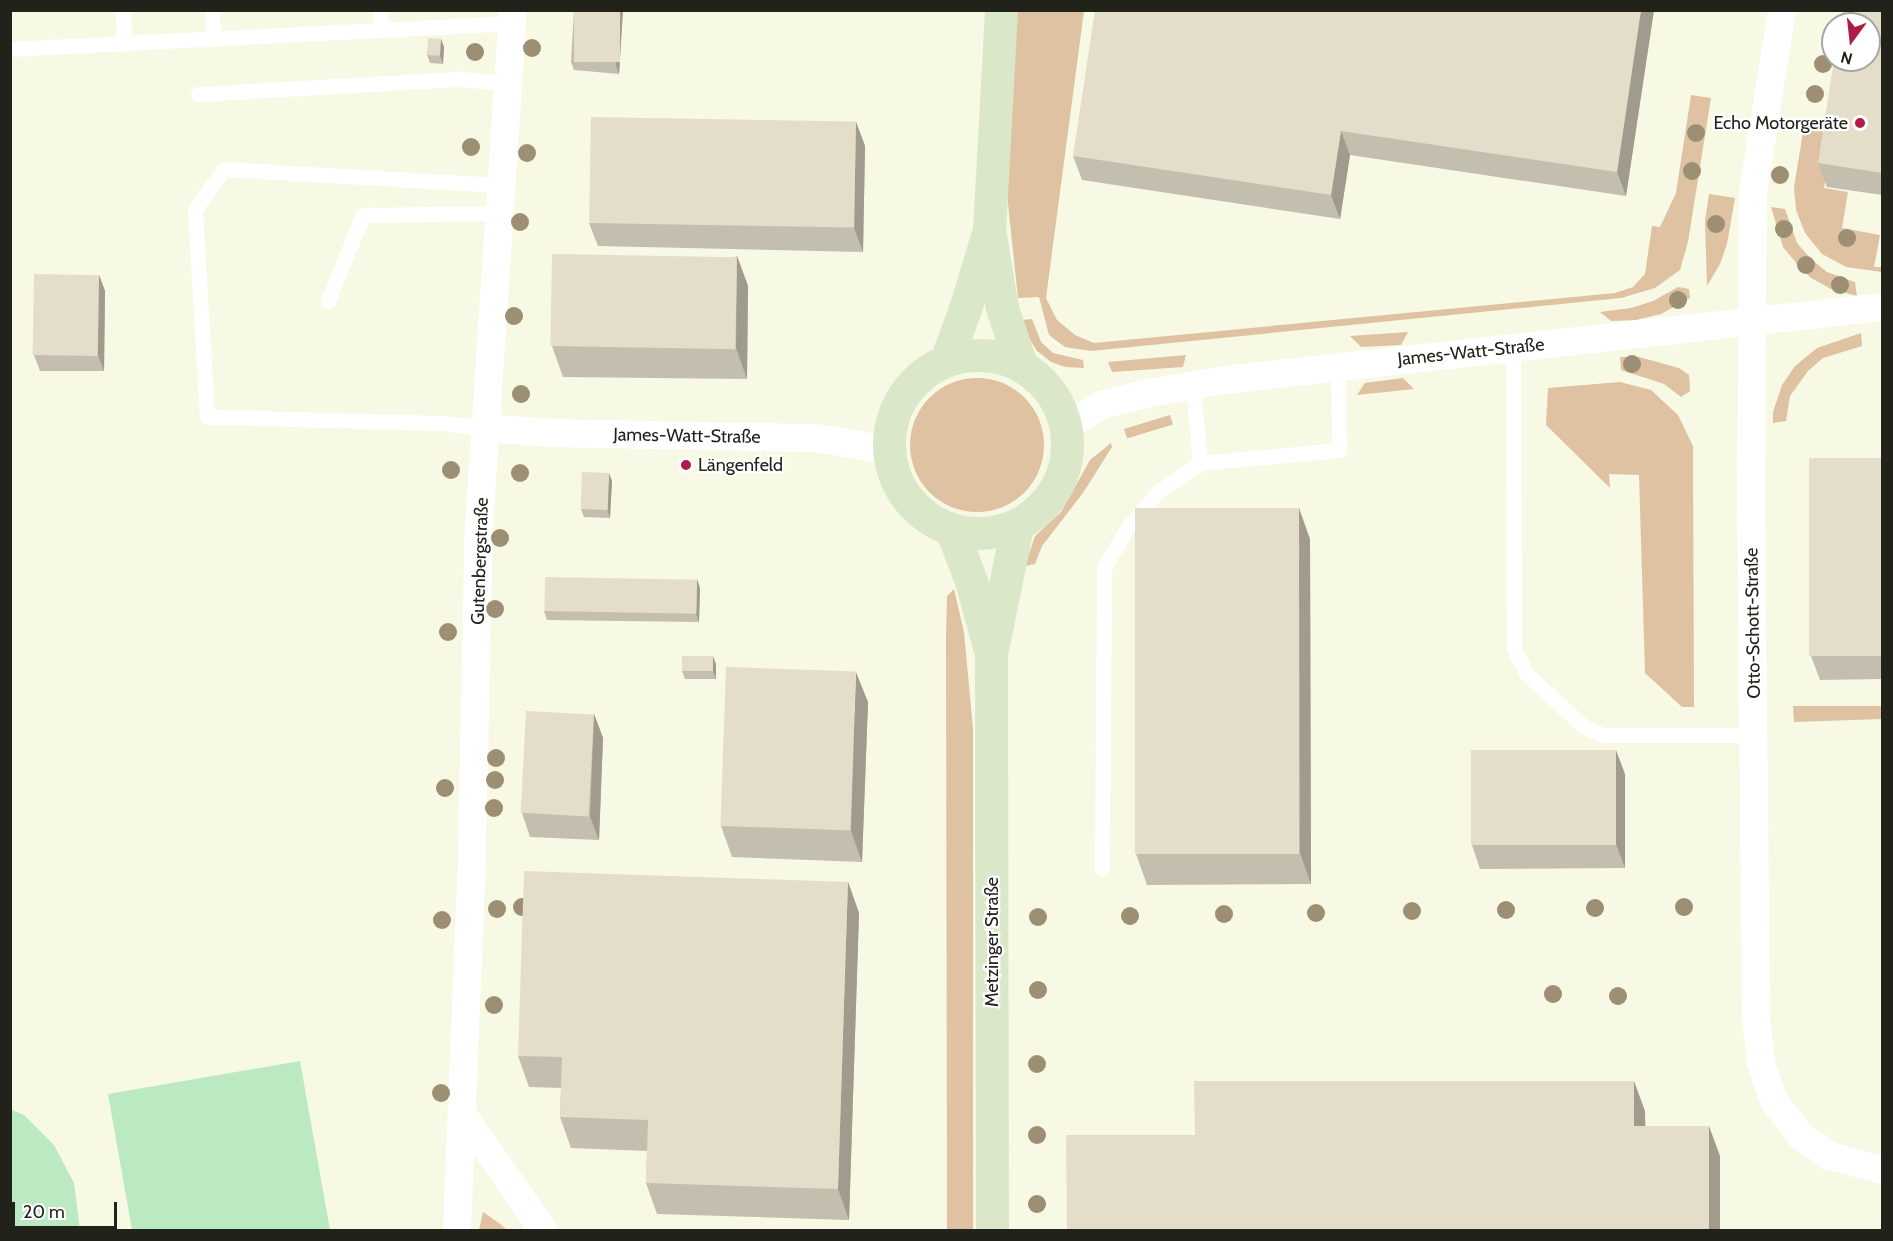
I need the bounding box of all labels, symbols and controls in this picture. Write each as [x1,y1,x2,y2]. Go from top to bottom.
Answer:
north arrow [1821,12,1881,72]
text: N [1839,47,1855,69]
place label: Echo Motorgeräte [1713,112,1848,134]
marker: Echo Motorgeräte [1853,116,1867,130]
street label: James-Watt-Straße [1397,334,1545,370]
street label: James-Watt-Straße [613,424,761,448]
place label: Längenfeld [698,454,783,476]
marker: Längenfeld [679,458,693,472]
street label: Gutenbergstraße [467,497,493,625]
street label: Otto-Schott-Straße [1741,547,1765,699]
street label: Metzinger Straße [981,877,1003,1007]
scale bar [15,1190,120,1228]
text: 20 m [23,1201,65,1223]

